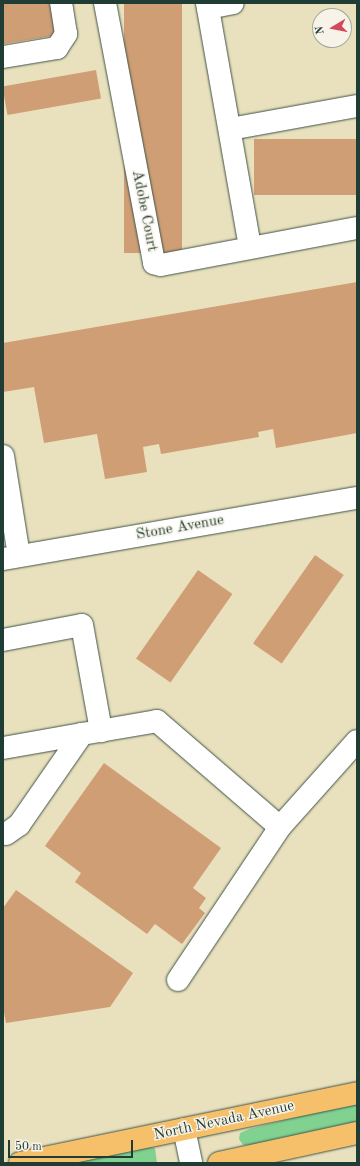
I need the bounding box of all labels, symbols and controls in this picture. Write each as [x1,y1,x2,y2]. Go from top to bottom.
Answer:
north arrow [312,8,352,48]
text: N [315,25,327,35]
street label: Adobe Court [127,169,161,253]
street label: Stone Avenue [135,511,225,545]
street label: North Nevada Avenue [152,1097,296,1145]
scale bar [10,1132,135,1158]
text: 50 m [15,1141,42,1153]

